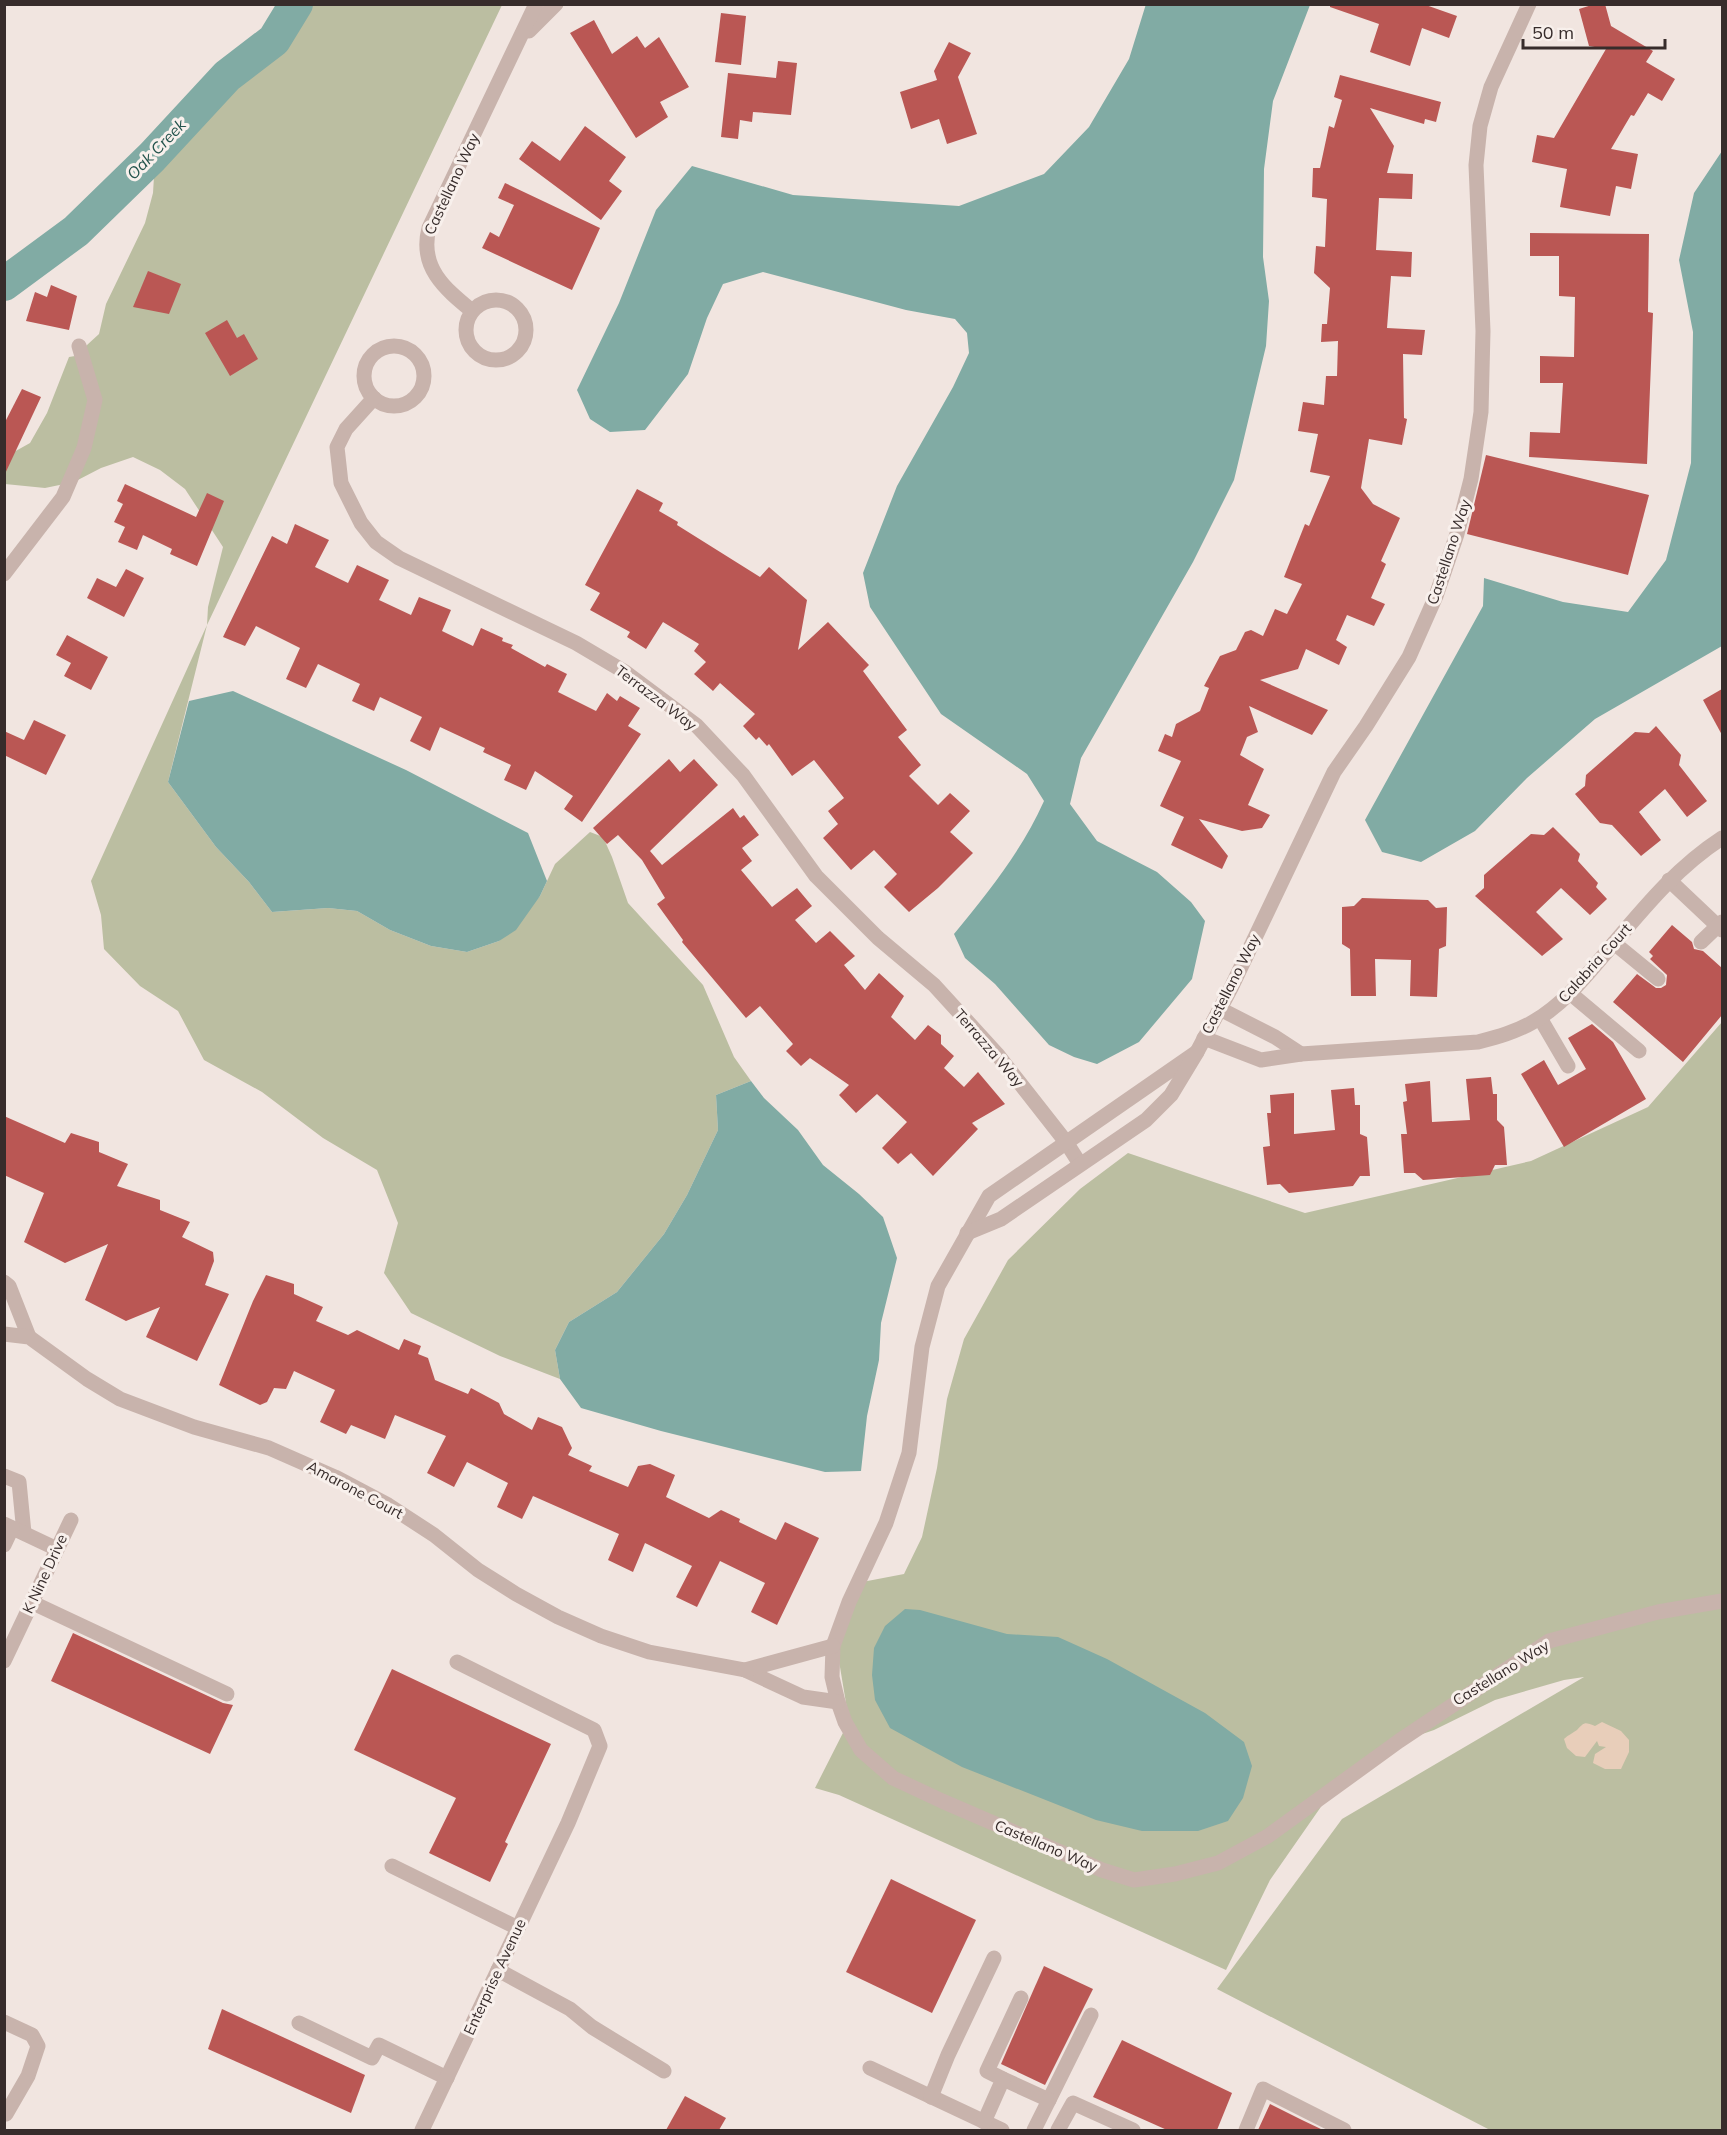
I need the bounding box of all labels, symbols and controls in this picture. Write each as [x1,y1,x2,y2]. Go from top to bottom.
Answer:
scale bar [1523,12,1666,50]
text: 50 m [1532,21,1574,44]
water label: Oak Creek [122,114,190,184]
street label: Castellano Way [420,130,483,238]
street label: Castellano Way [1423,497,1475,607]
street label: Terrazza Way [612,661,701,734]
street label: Calabria Court [1554,919,1635,1006]
street label: Castellano Way [1197,931,1264,1037]
street label: Terrazza Way [950,1005,1028,1091]
street label: Amarone Court [304,1456,407,1523]
street label: K Nine Drive [18,1531,71,1616]
street label: Castellano Way [1449,1635,1552,1710]
street label: Castellano Way [992,1815,1100,1876]
street label: Enterprise Avenue [459,1916,530,2038]

